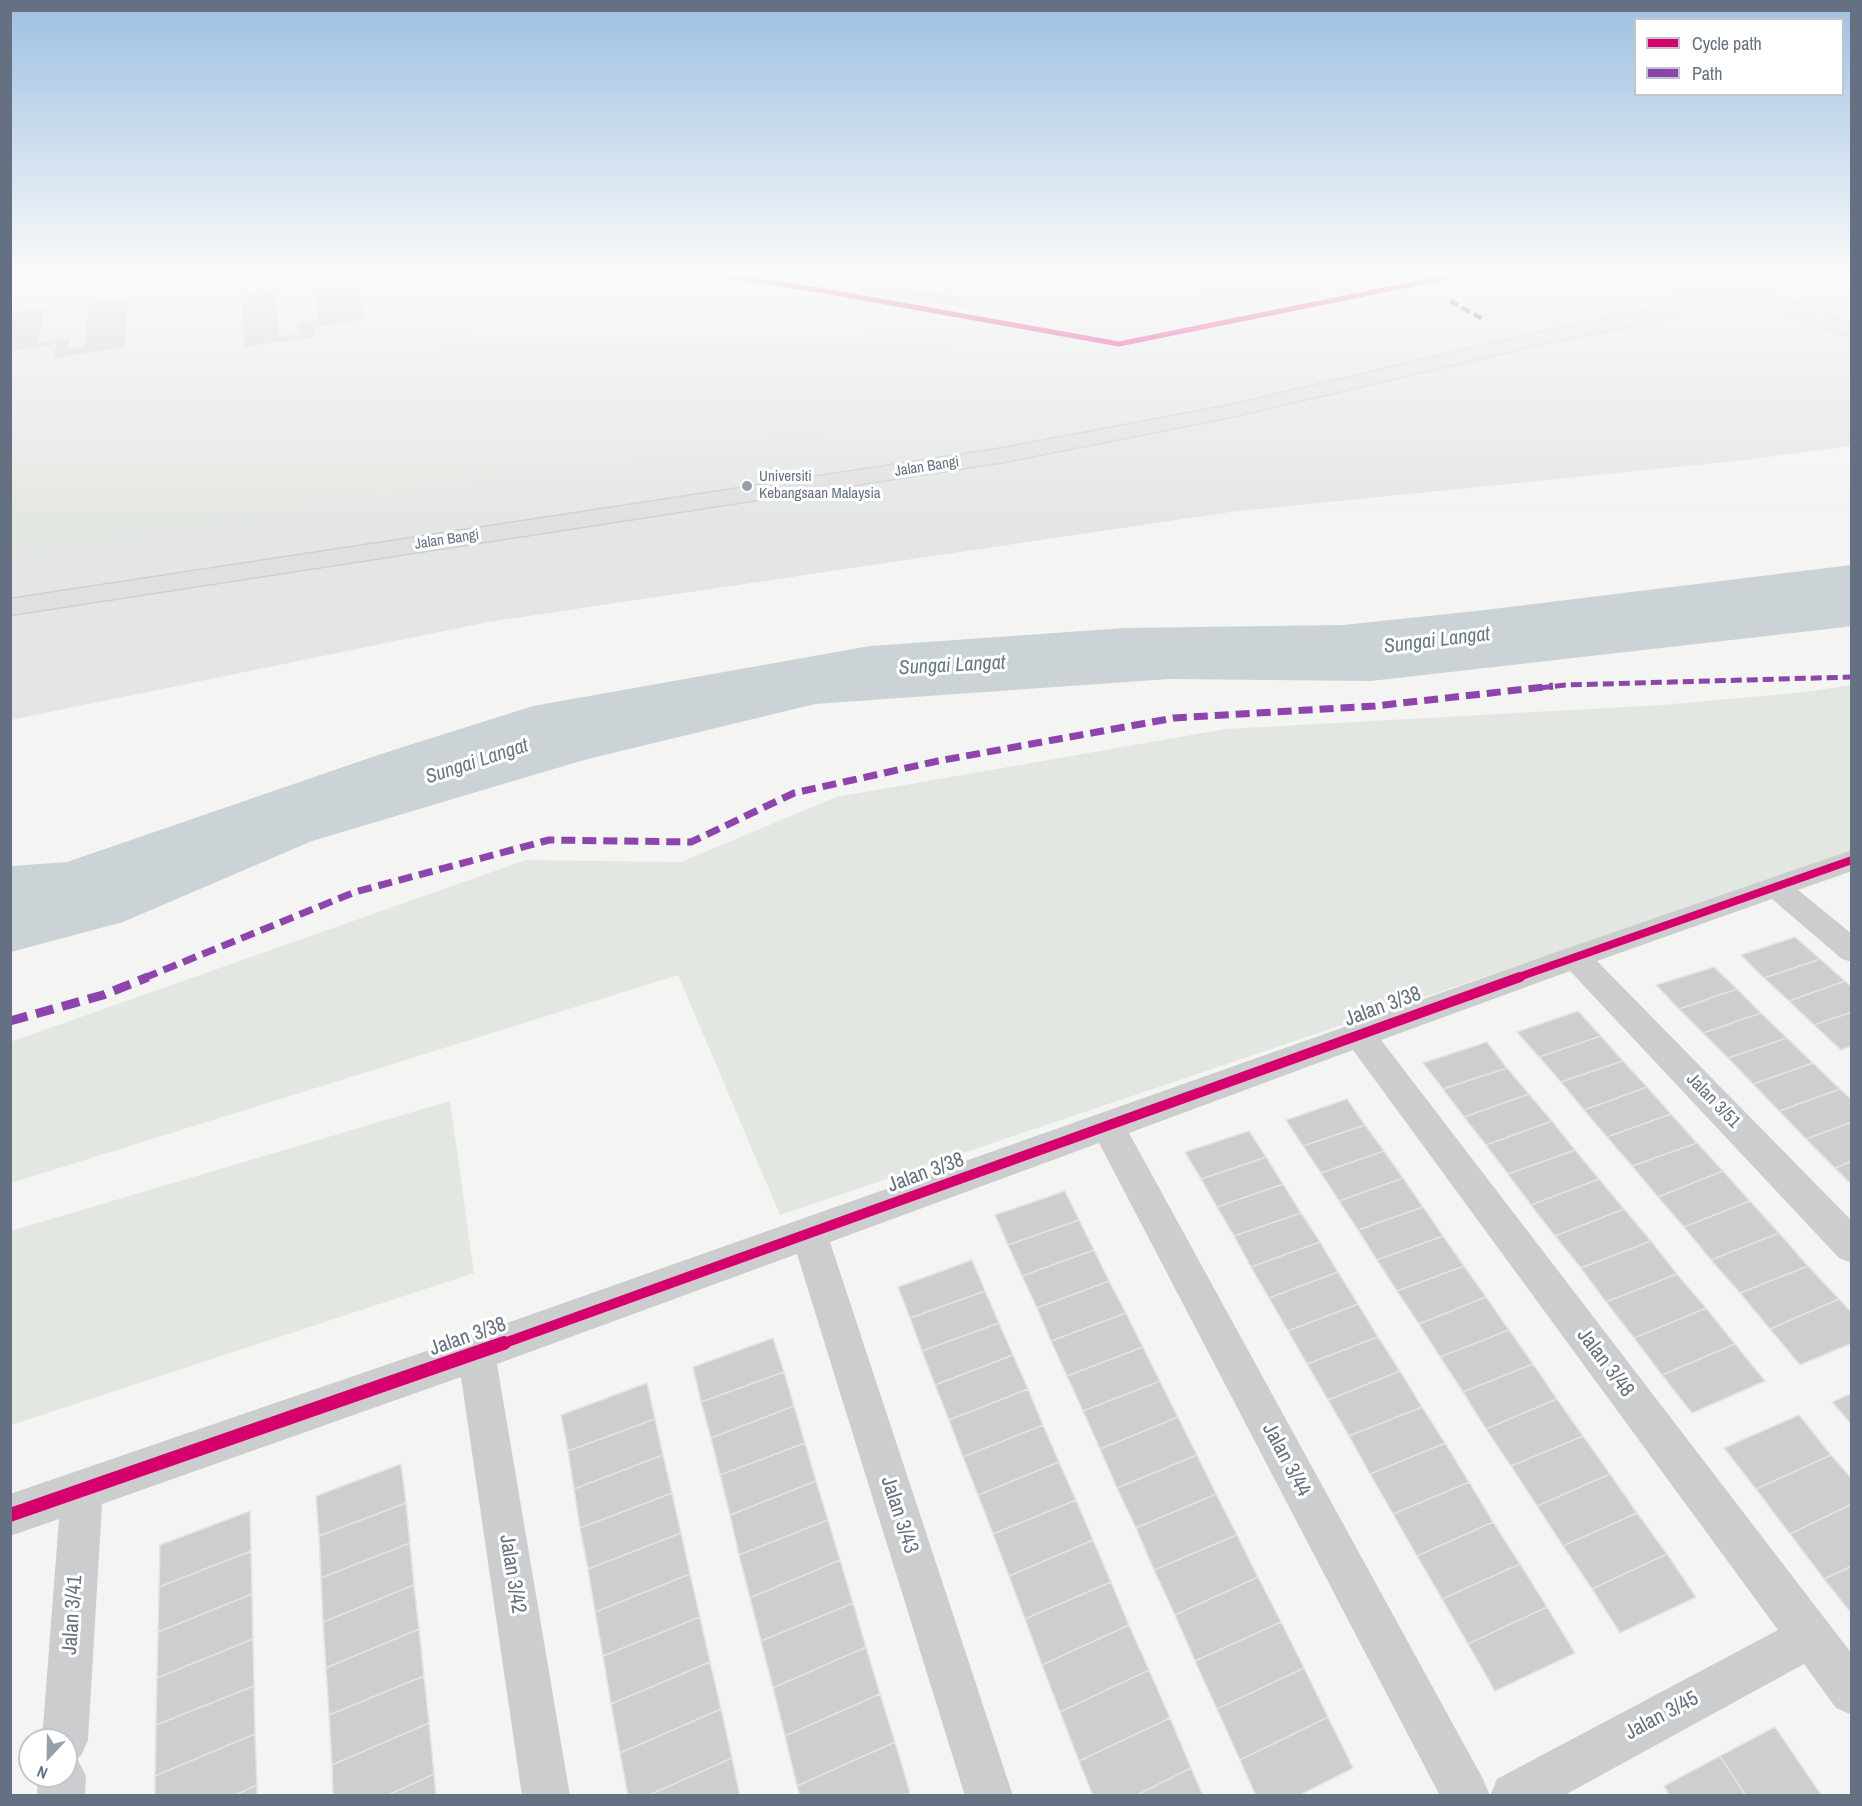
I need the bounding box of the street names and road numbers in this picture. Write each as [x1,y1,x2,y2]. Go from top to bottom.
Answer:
street label: Jalan Bangi [894,453,960,481]
street label: Jalan Bangi [414,526,480,554]
street label: Jalan 3/38 [1341,982,1425,1032]
street label: Jalan 3/51 [1682,1069,1744,1133]
street label: Jalan 3/38 [884,1148,968,1198]
street label: Jalan 3/38 [426,1312,510,1362]
street label: Jalan 3/48 [1571,1324,1639,1402]
street label: Jalan 3/44 [1256,1419,1316,1501]
street label: Jalan 3/43 [875,1473,923,1557]
street label: Jalan 3/42 [493,1533,531,1615]
street label: Jalan 3/41 [58,1574,88,1656]
street label: Jalan 3/45 [1621,1686,1703,1746]

